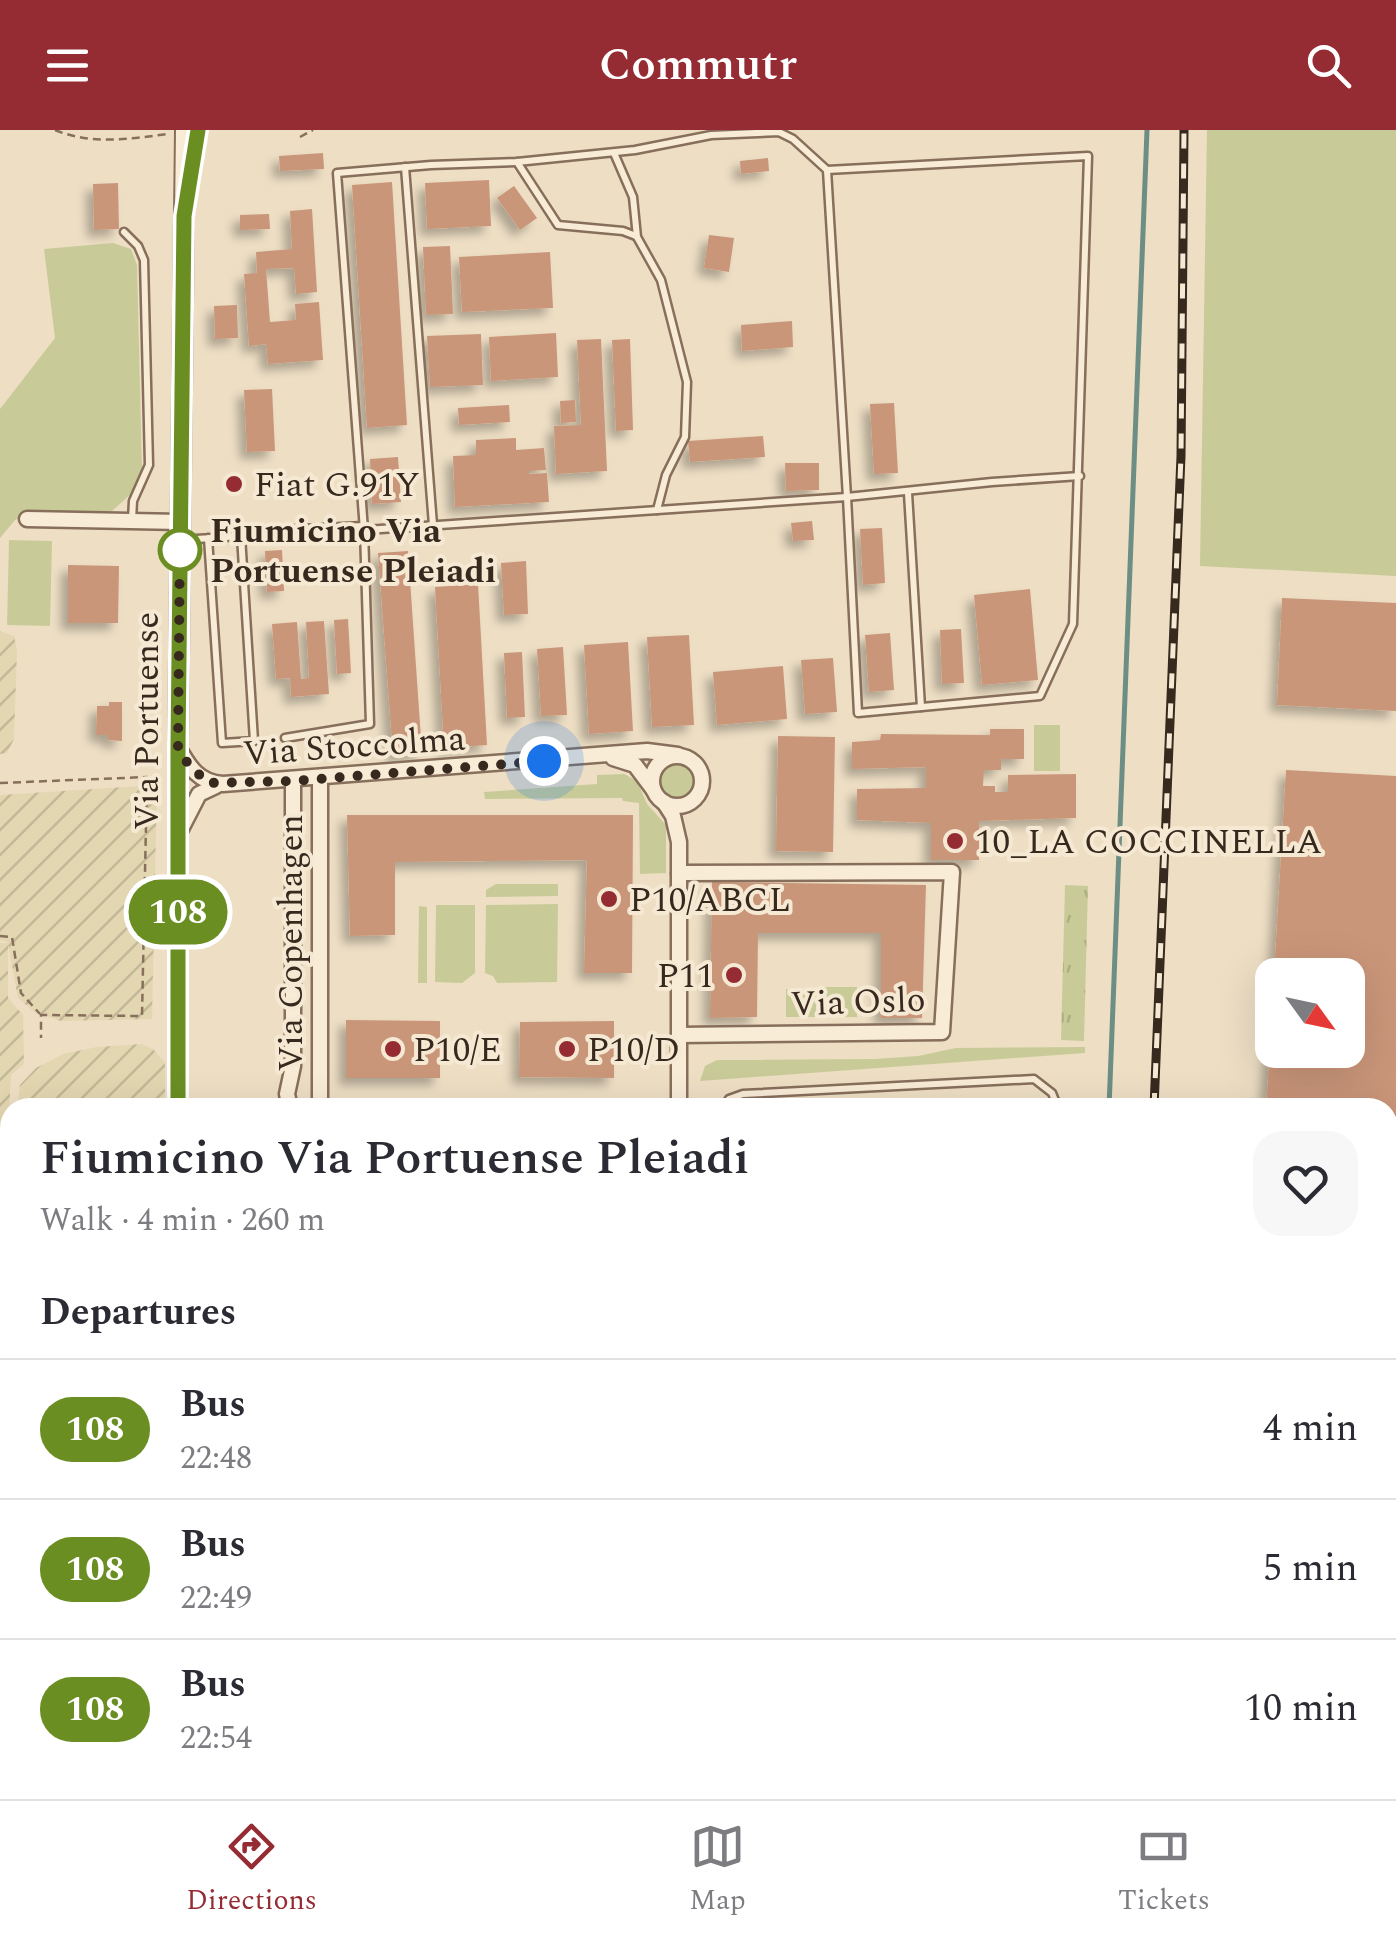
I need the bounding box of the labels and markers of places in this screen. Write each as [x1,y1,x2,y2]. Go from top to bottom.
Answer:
place label: Fiat G.91Y [254,459,420,512]
marker: Fiat G.91Y [223,473,245,495]
place label: Fiumicino Via Portuense Pleiadi [210,505,496,598]
marker: Fiumicino Via Portuense Pleiadi [159,529,201,571]
place label: 10_LA COCCINELLA [975,816,1322,869]
marker: 10_LA COCCINELLA [944,830,966,852]
place label: P10/ABCL [629,874,791,927]
marker: P10/ABCL [598,888,620,910]
place label: P11 [657,950,714,1003]
marker: P11 [723,964,745,986]
place label: P10/E [413,1024,502,1077]
place label: P10/D [587,1024,680,1077]
marker: P10/E [382,1038,404,1060]
marker: P10/D [556,1038,578,1060]

